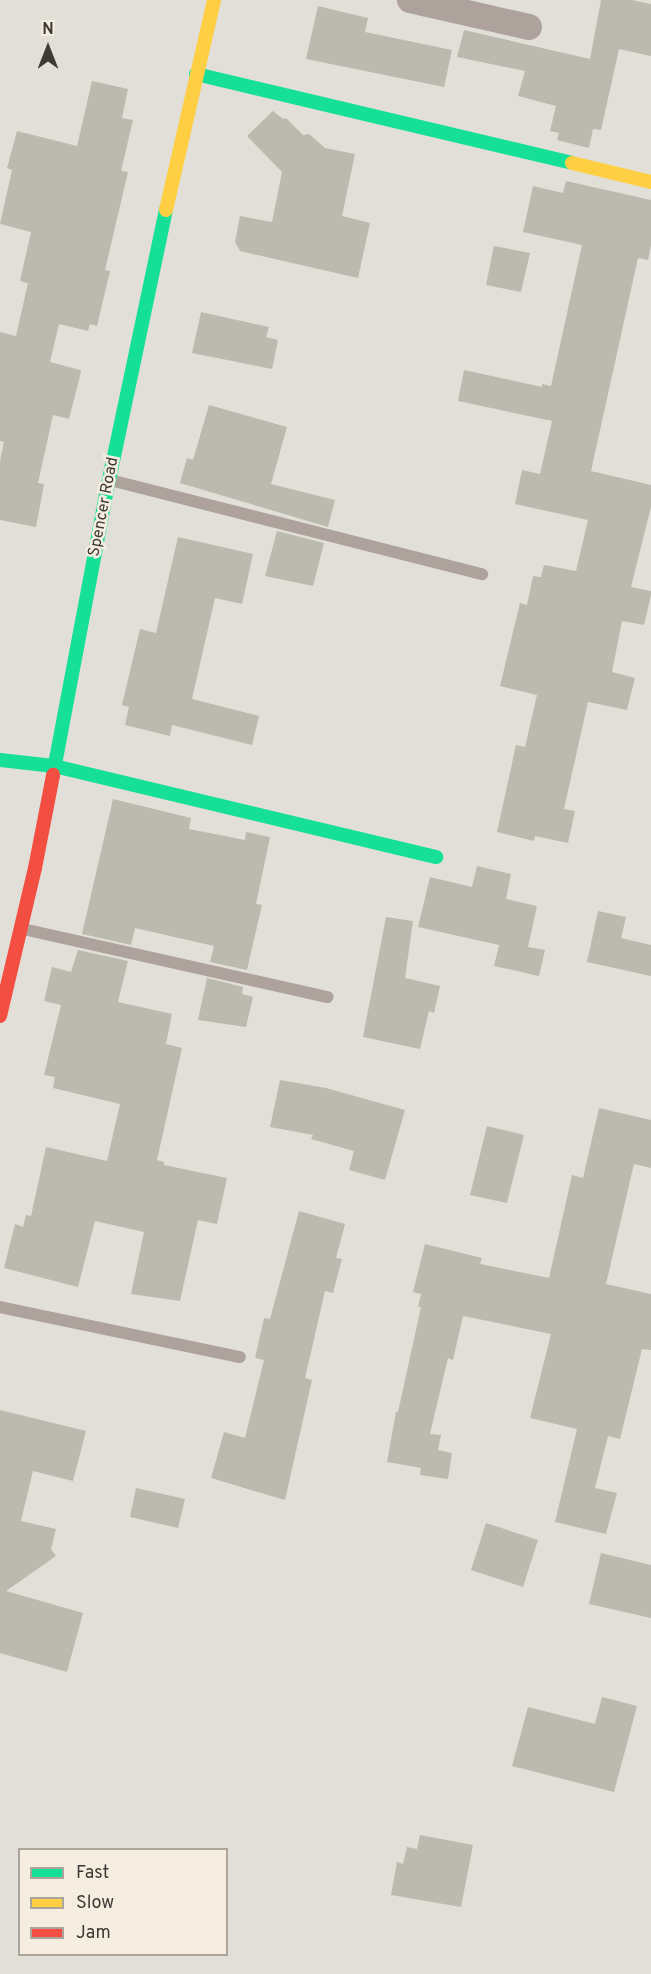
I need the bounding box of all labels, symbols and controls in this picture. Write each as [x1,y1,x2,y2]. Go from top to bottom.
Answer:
north arrow [18,18,78,78]
text: N [42,20,54,40]
street label: Spencer Road [85,456,123,558]
legend [18,1848,228,1956]
text: Fast [76,1862,109,1885]
text: Slow [76,1892,114,1915]
text: Jam [76,1922,111,1945]

